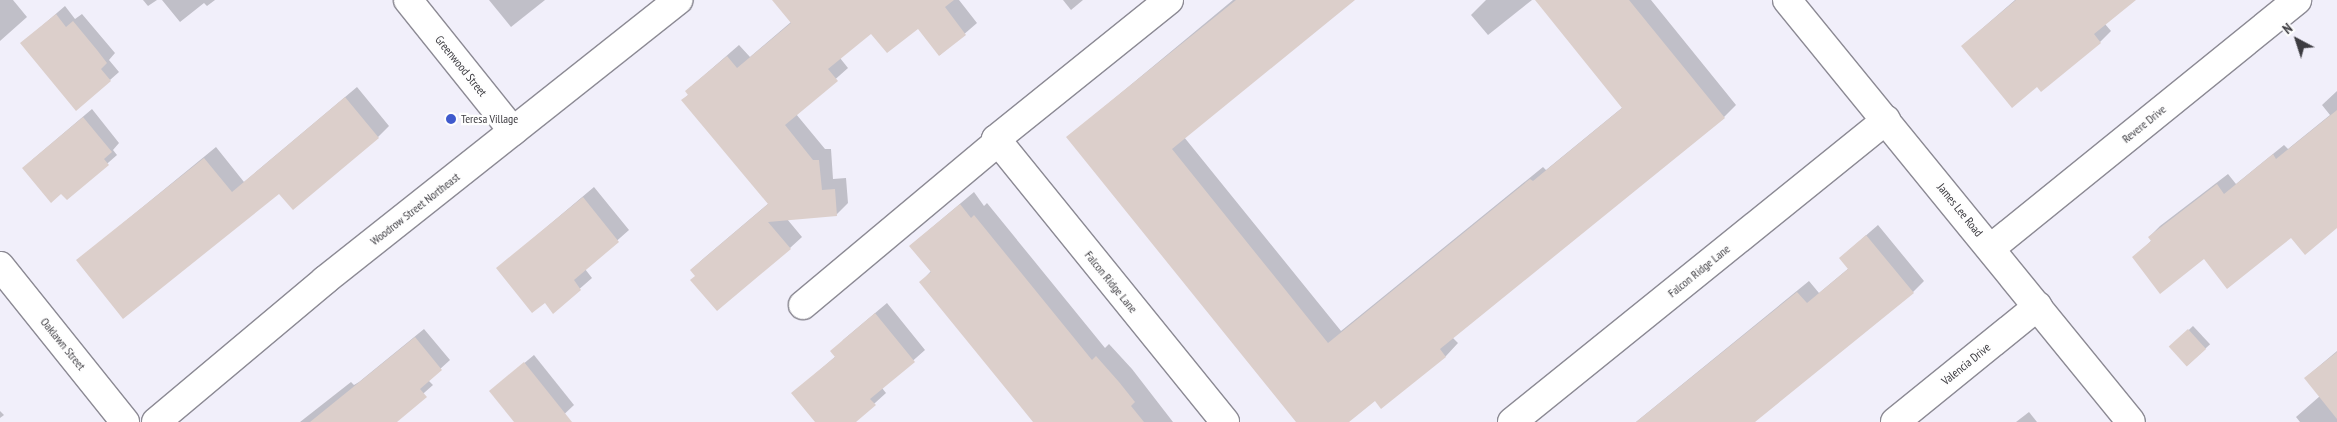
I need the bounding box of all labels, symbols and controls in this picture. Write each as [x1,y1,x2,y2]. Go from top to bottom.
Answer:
north arrow [2272,15,2322,65]
text: N [2279,19,2296,38]
street label: Greenwood Street [432,33,490,99]
street label: Revere Drive [2119,102,2169,146]
place label: Teresa Village [461,112,518,126]
marker: Teresa Village [445,113,457,125]
street label: Woodrow Street Northeast [367,170,463,248]
street label: James Lee Road [1934,180,1986,240]
street label: Falcon Ridge Lane [1665,242,1733,300]
street label: Falcon Ridge Lane [1082,248,1140,316]
street label: Oaklawn Street [37,315,89,373]
street label: Valencia Drive [1939,340,1993,388]

